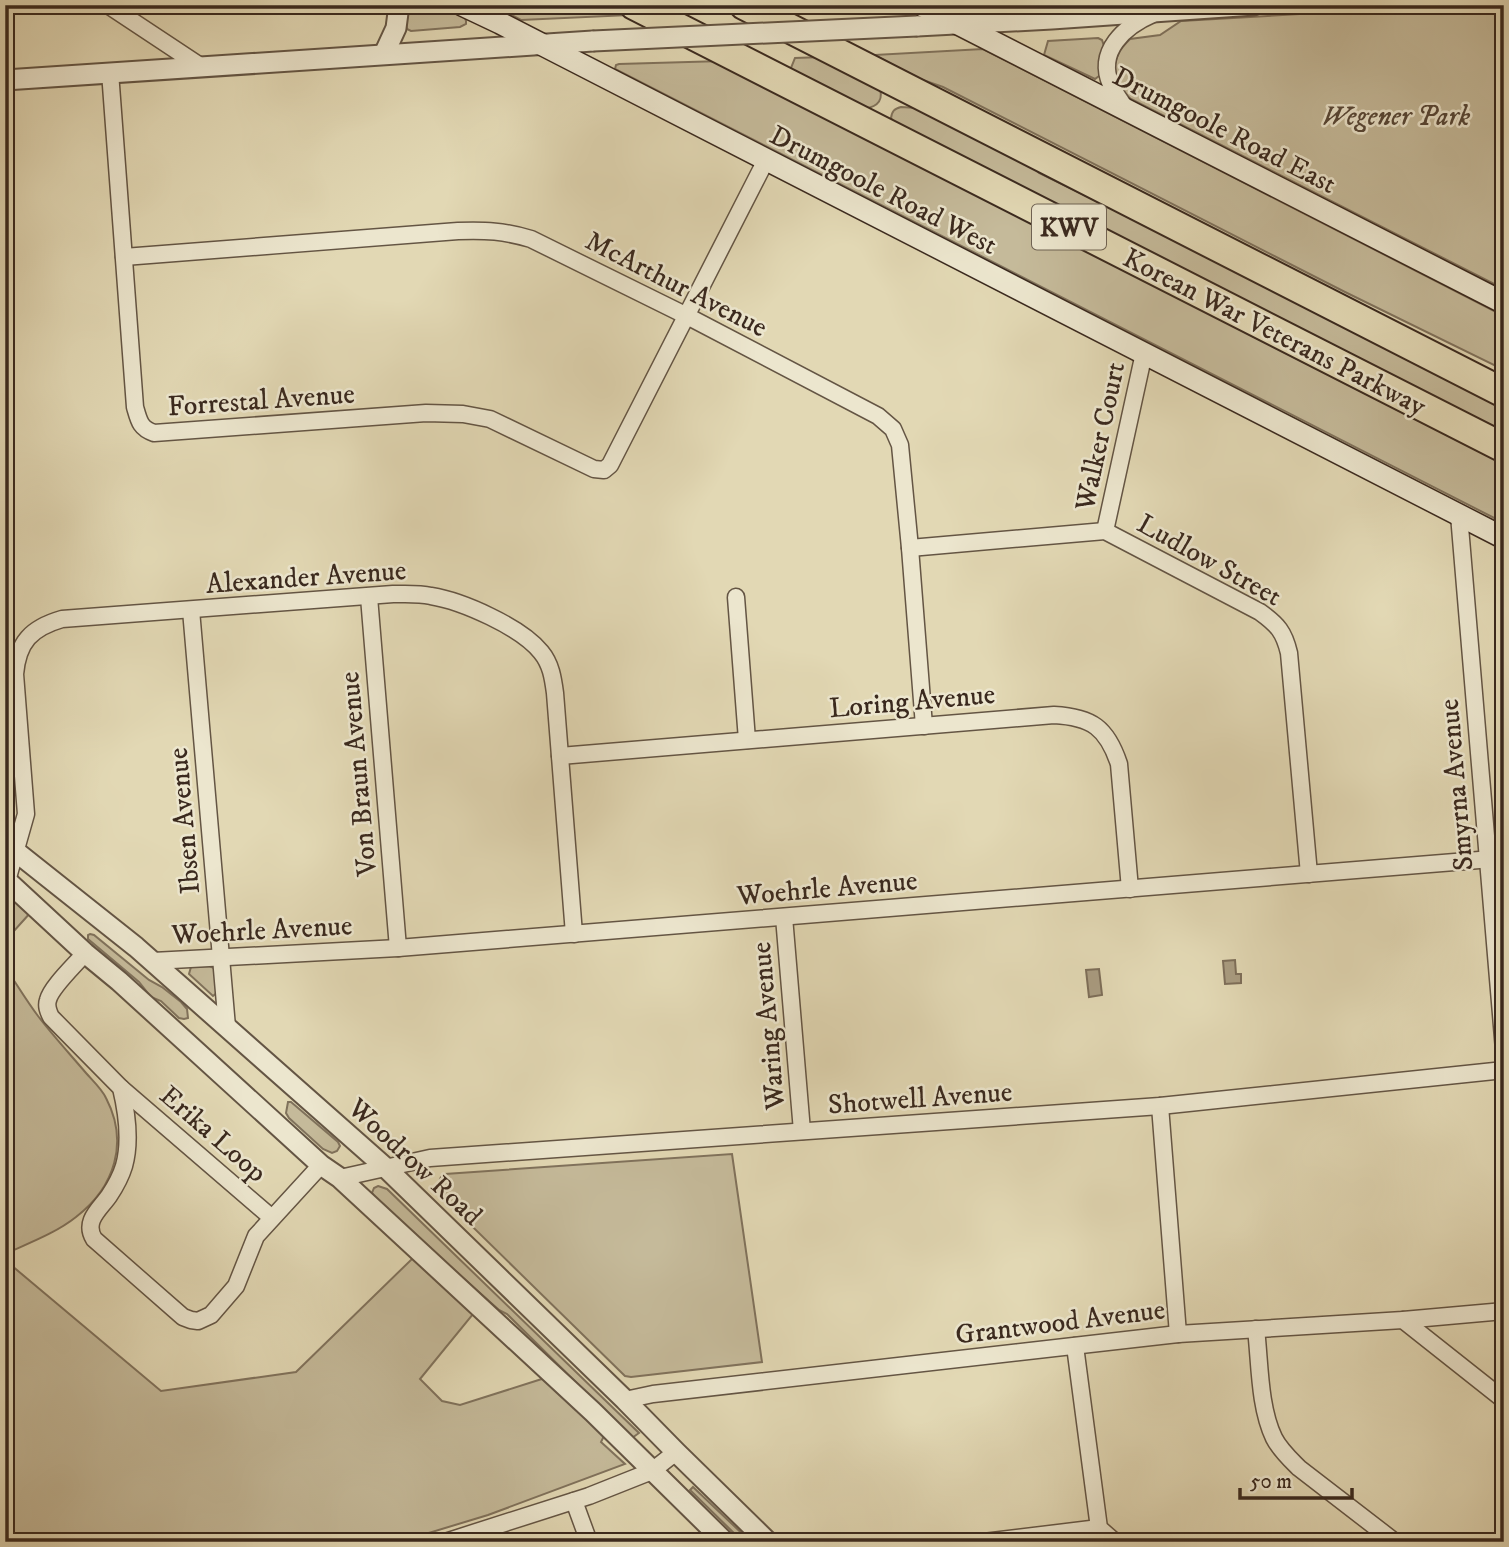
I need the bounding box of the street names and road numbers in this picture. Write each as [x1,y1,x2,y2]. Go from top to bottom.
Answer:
street label: Drumgoole Road East [1107,59,1342,202]
street label: Drumgoole Road West [764,118,1003,263]
road number: KWV [1032,204,1106,250]
street label: McArthur Avenue [579,223,773,345]
street label: Korean War Veterans Parkway [1117,241,1432,424]
street label: Walker Court [1067,359,1133,515]
street label: Forrestal Avenue [166,376,356,424]
street label: Ludlow Street [1131,506,1288,614]
street label: Alexander Avenue [205,553,407,602]
street label: Von Braun Avenue [332,670,385,879]
street label: Loring Avenue [828,677,997,726]
street label: Smyrna Avenue [1432,697,1481,872]
street label: Ibsen Avenue [161,746,208,896]
street label: Woehrle Avenue [734,863,919,914]
street label: Woehrle Avenue [170,908,353,953]
street label: Waring Avenue [744,940,793,1112]
street label: Shotwell Avenue [827,1075,1014,1122]
street label: Erika Loop [152,1078,274,1190]
street label: Woodrow Road [340,1090,490,1233]
street label: Grantwood Avenue [953,1292,1167,1353]

